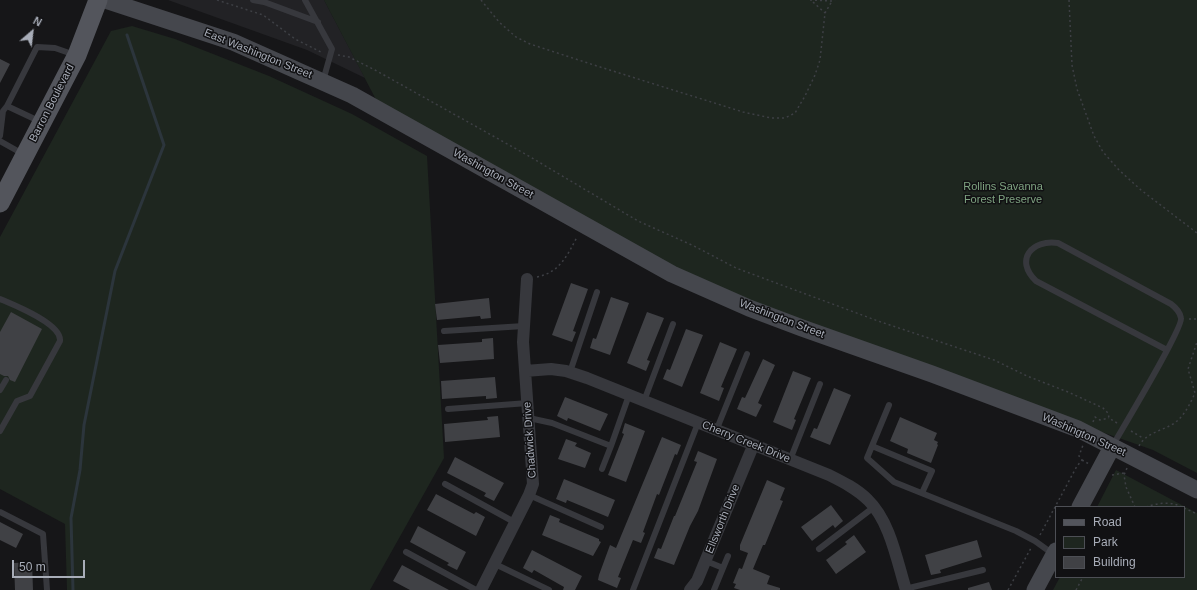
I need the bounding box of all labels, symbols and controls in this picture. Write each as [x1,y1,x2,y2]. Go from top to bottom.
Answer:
north arrow [12,12,52,52]
text: N [31,14,44,29]
street label: East Washington Street [202,26,314,82]
street label: Barron Boulevard [27,62,77,144]
street label: Washington Street [450,146,536,202]
park label: Rollins Savanna Forest Preserve [963,180,1043,206]
street label: Washington Street [738,297,826,341]
street label: Chadwick Drive [521,401,539,479]
street label: Washington Street [1040,411,1128,459]
street label: Cherry Creek Drive [700,418,792,466]
street label: Ellsworth Drive [703,483,743,555]
legend [1055,506,1185,578]
text: Road [1093,515,1122,529]
text: Park [1093,535,1118,549]
scale bar [14,552,87,578]
text: Building [1093,555,1136,569]
text: 50 m [19,560,46,574]

